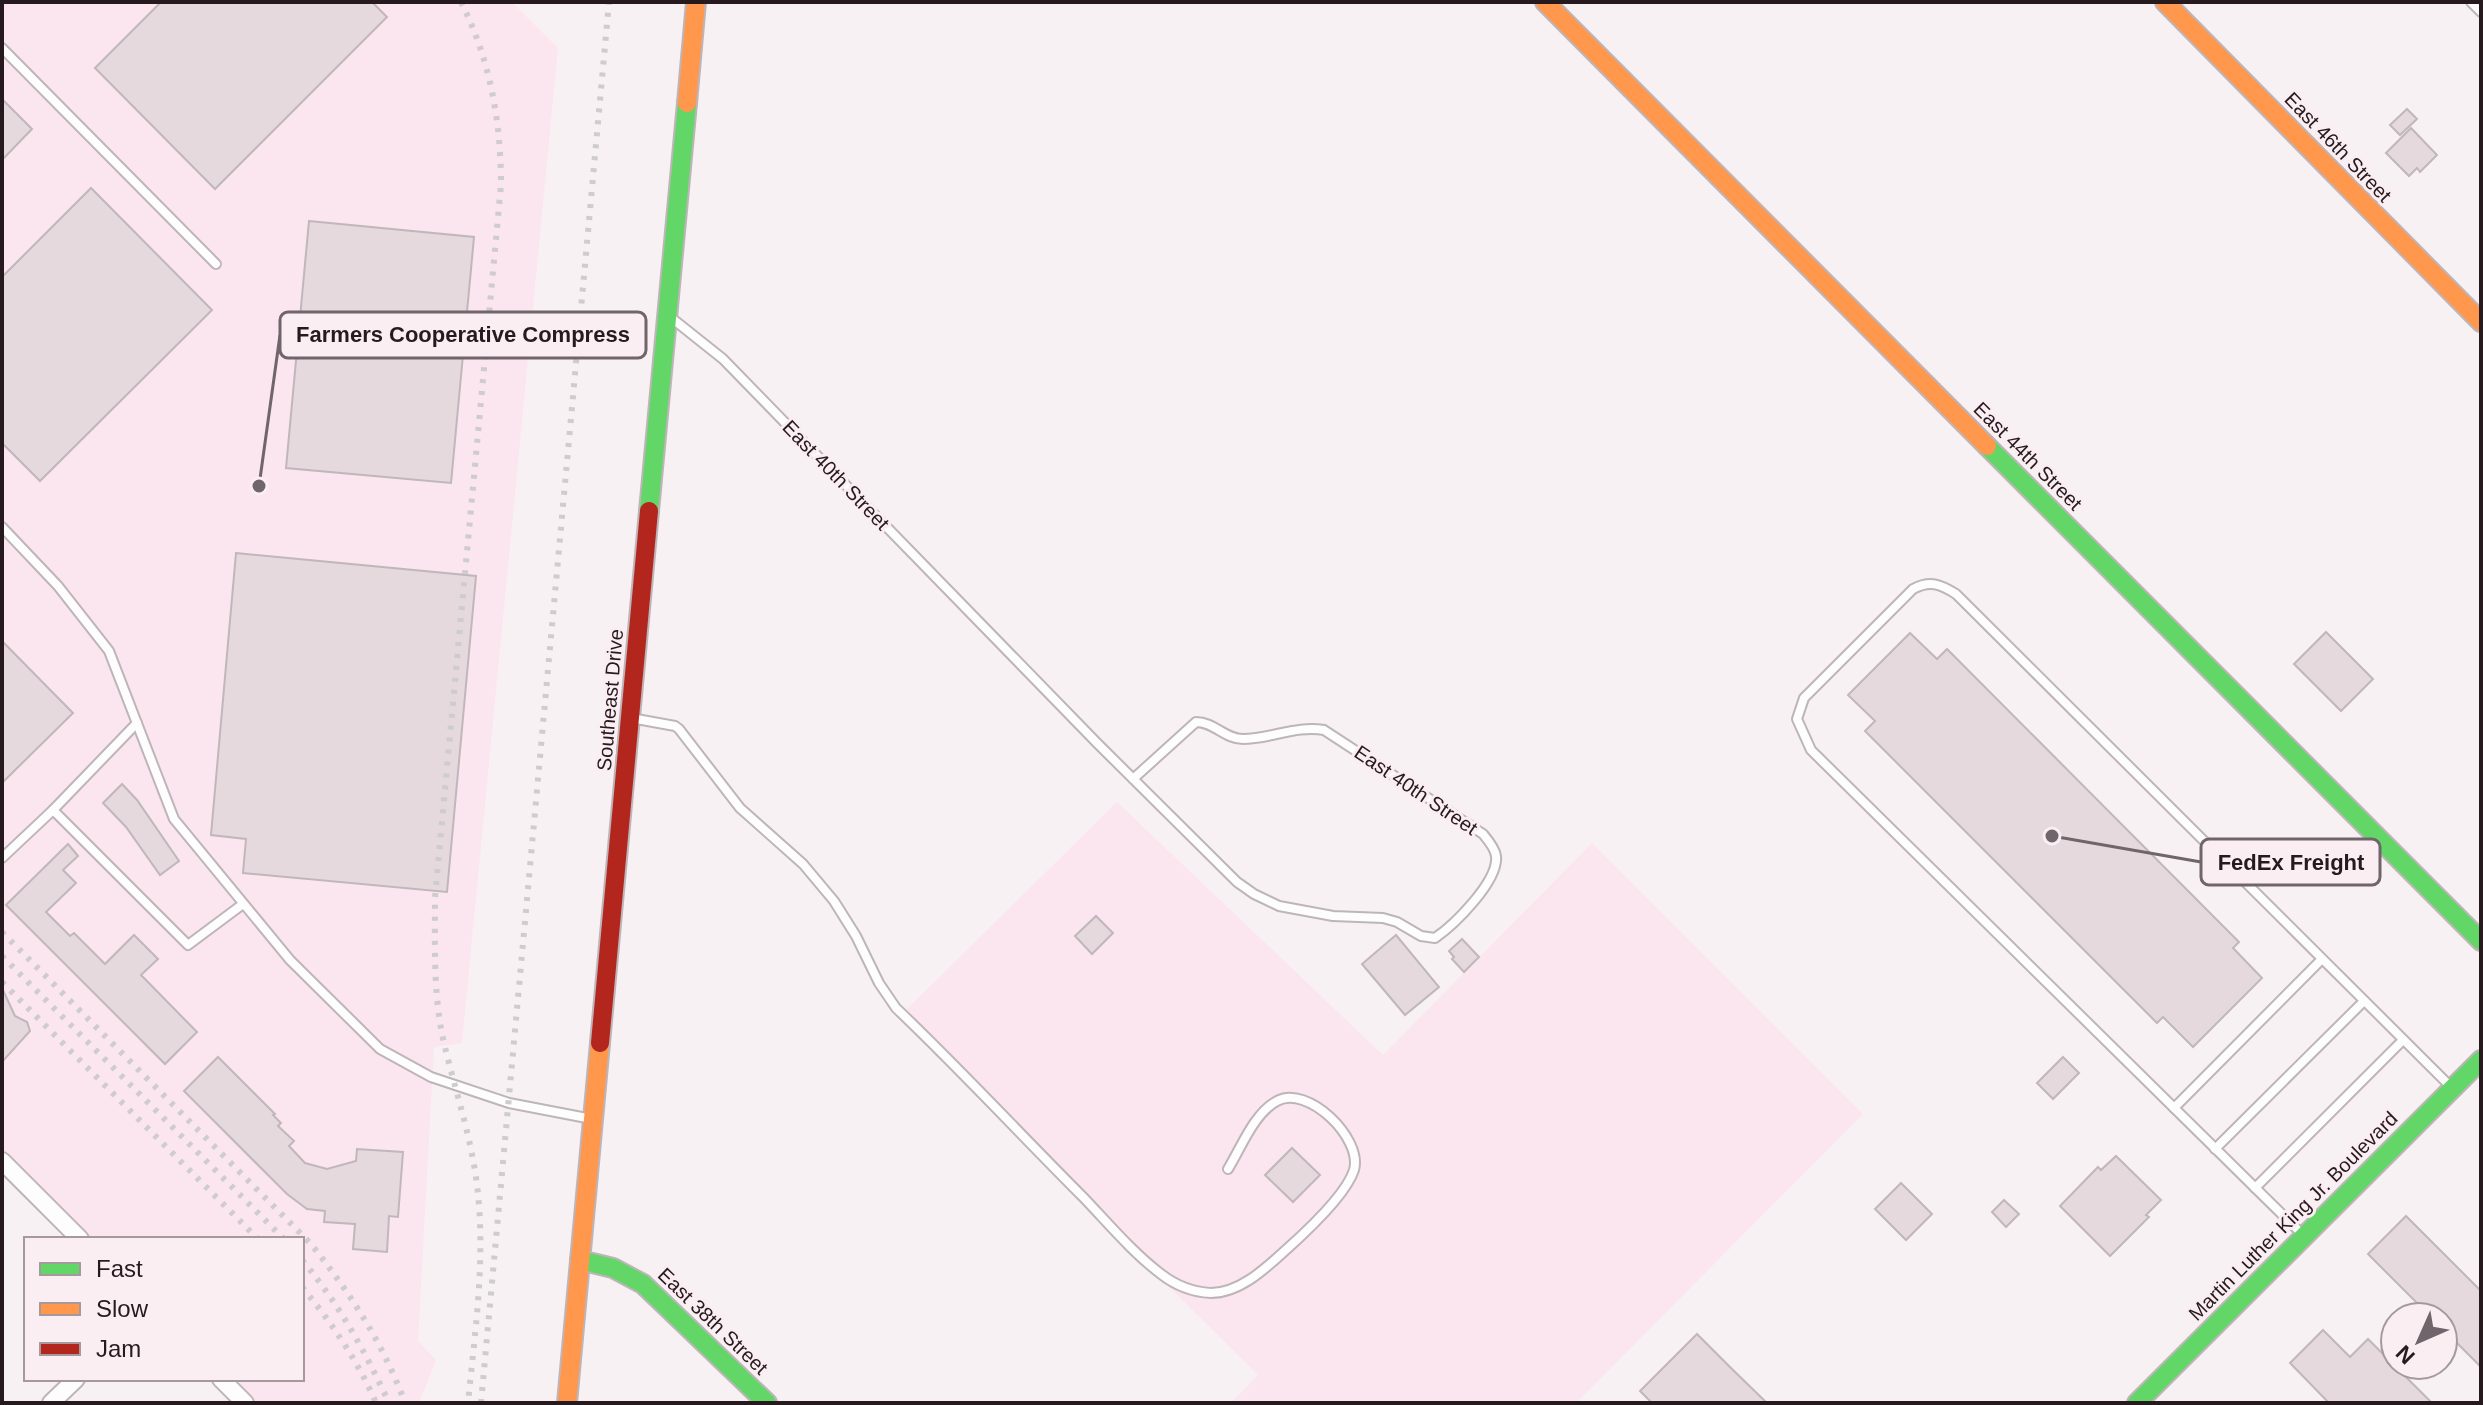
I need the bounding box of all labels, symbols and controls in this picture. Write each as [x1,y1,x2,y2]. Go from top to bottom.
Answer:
street label: East 46th Street [2280,88,2396,207]
callout: Farmers Cooperative Compress [280,312,646,358]
text: Farmers Cooperative Compress [296,322,630,347]
street label: East 44th Street [1970,398,2087,515]
street label: East 40th Street [778,416,894,535]
street label: Southeast Drive [593,628,627,772]
street label: East 40th Street [1350,741,1482,839]
callout: FedEx Freight [2201,839,2380,885]
text: FedEx Freight [2218,850,2365,875]
street label: Martin Luther King Jr. Boulevard [2184,1107,2402,1325]
legend [24,1237,304,1381]
text: Fast [96,1255,143,1282]
street label: East 38th Street [654,1263,773,1379]
text: Slow [96,1295,149,1322]
north arrow [2379,1301,2459,1381]
text: Jam [96,1335,141,1362]
text: N [2391,1340,2420,1369]

